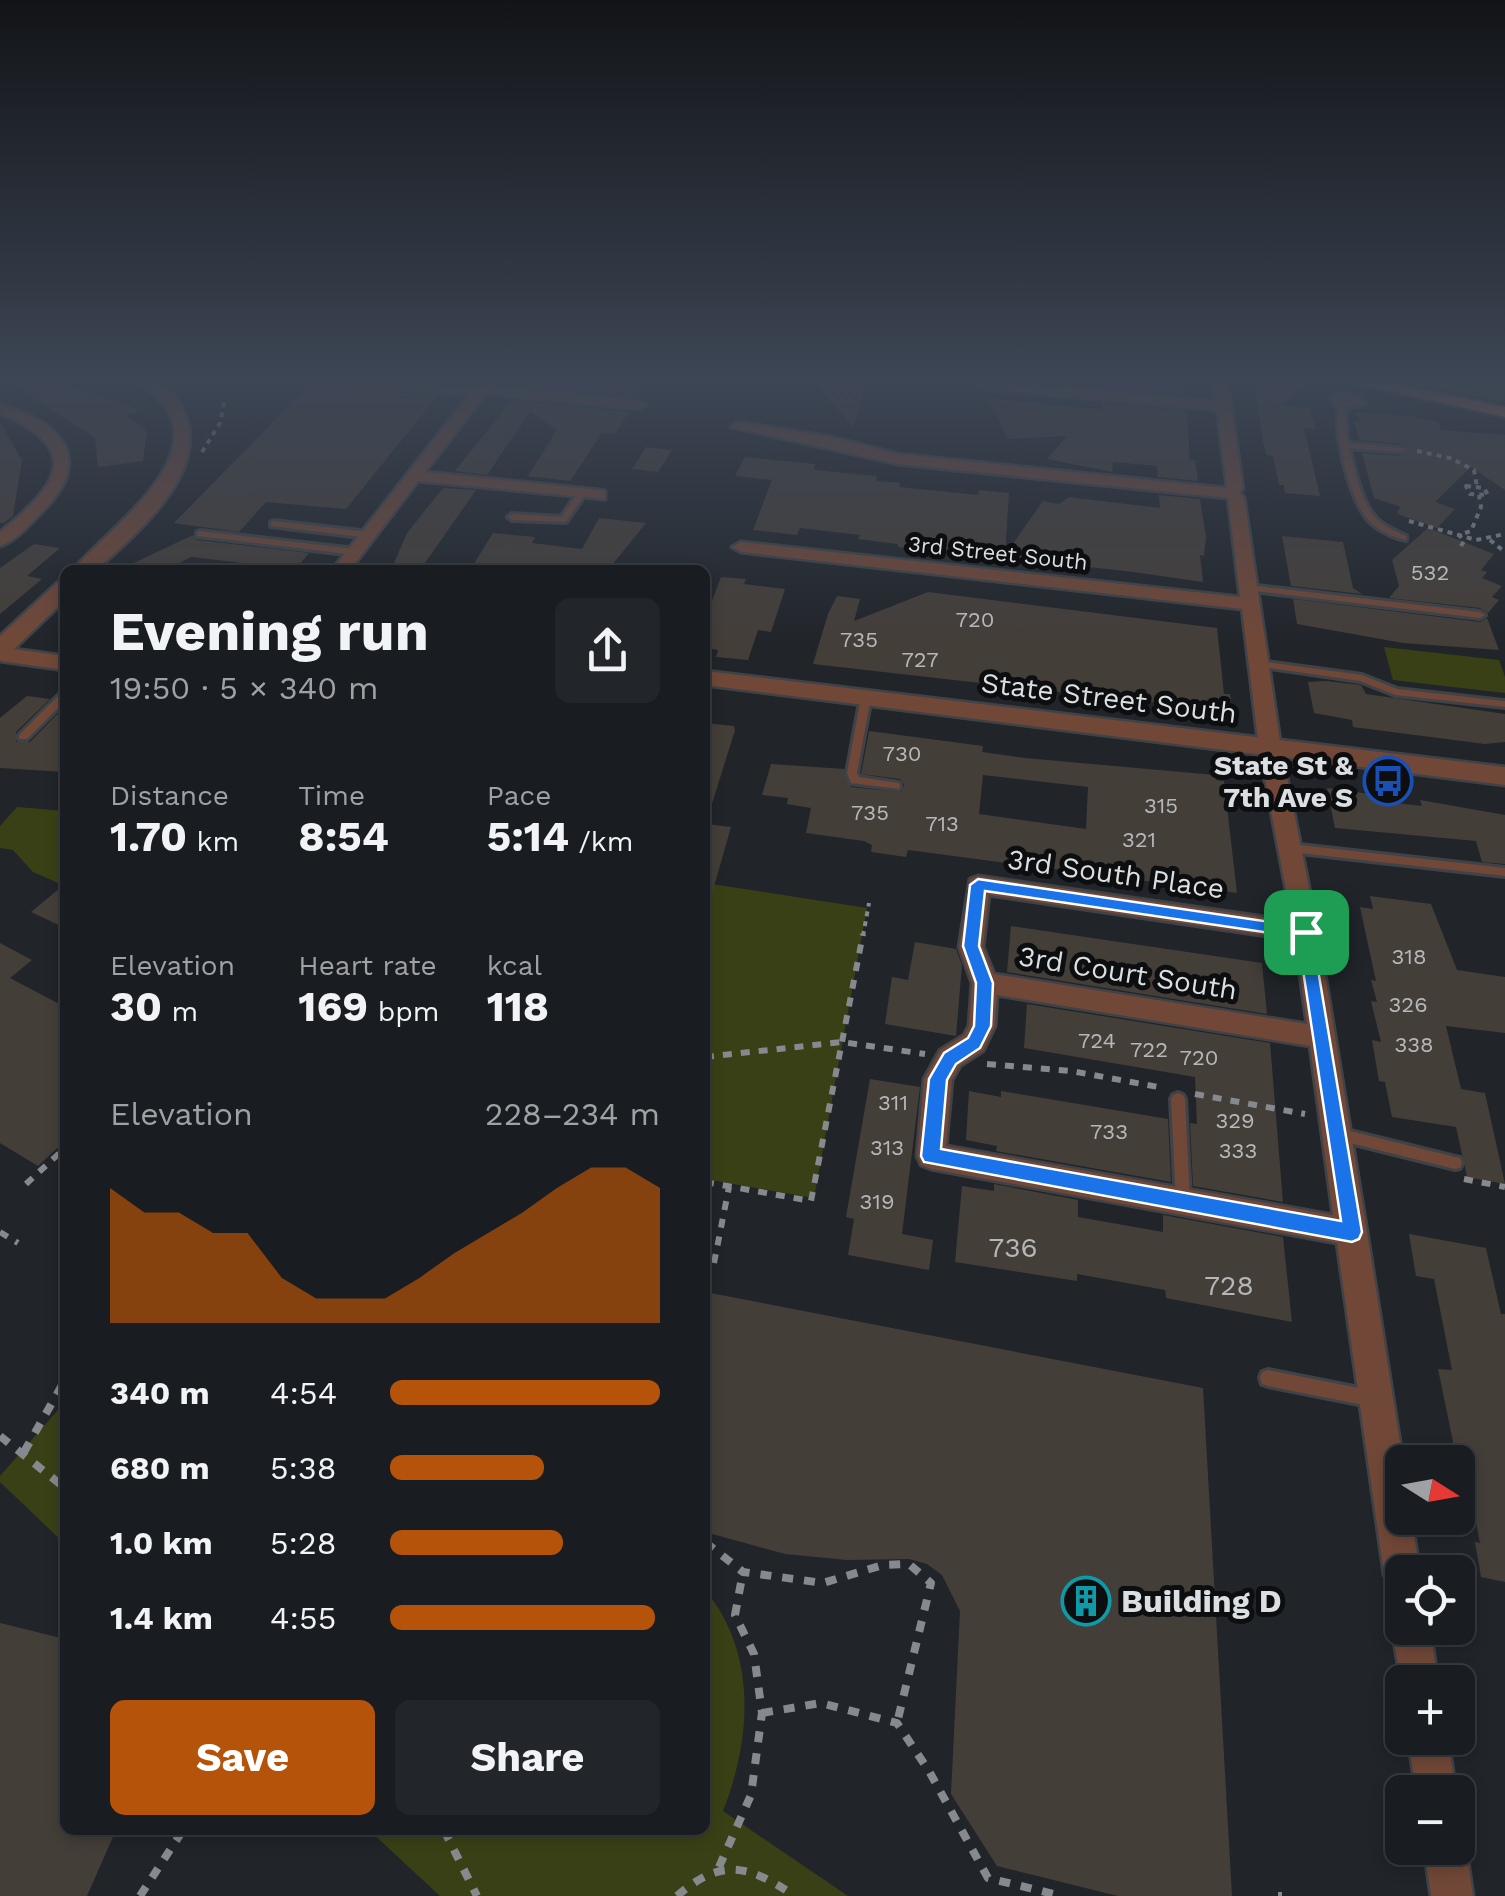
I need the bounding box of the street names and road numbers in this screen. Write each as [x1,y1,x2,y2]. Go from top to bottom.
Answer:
street label: 3rd Street South [907,531,1089,575]
street label: State Street South [979,666,1239,730]
street label: 3rd South Place [1006,842,1226,906]
street label: 3rd Court South [1016,939,1240,1007]

